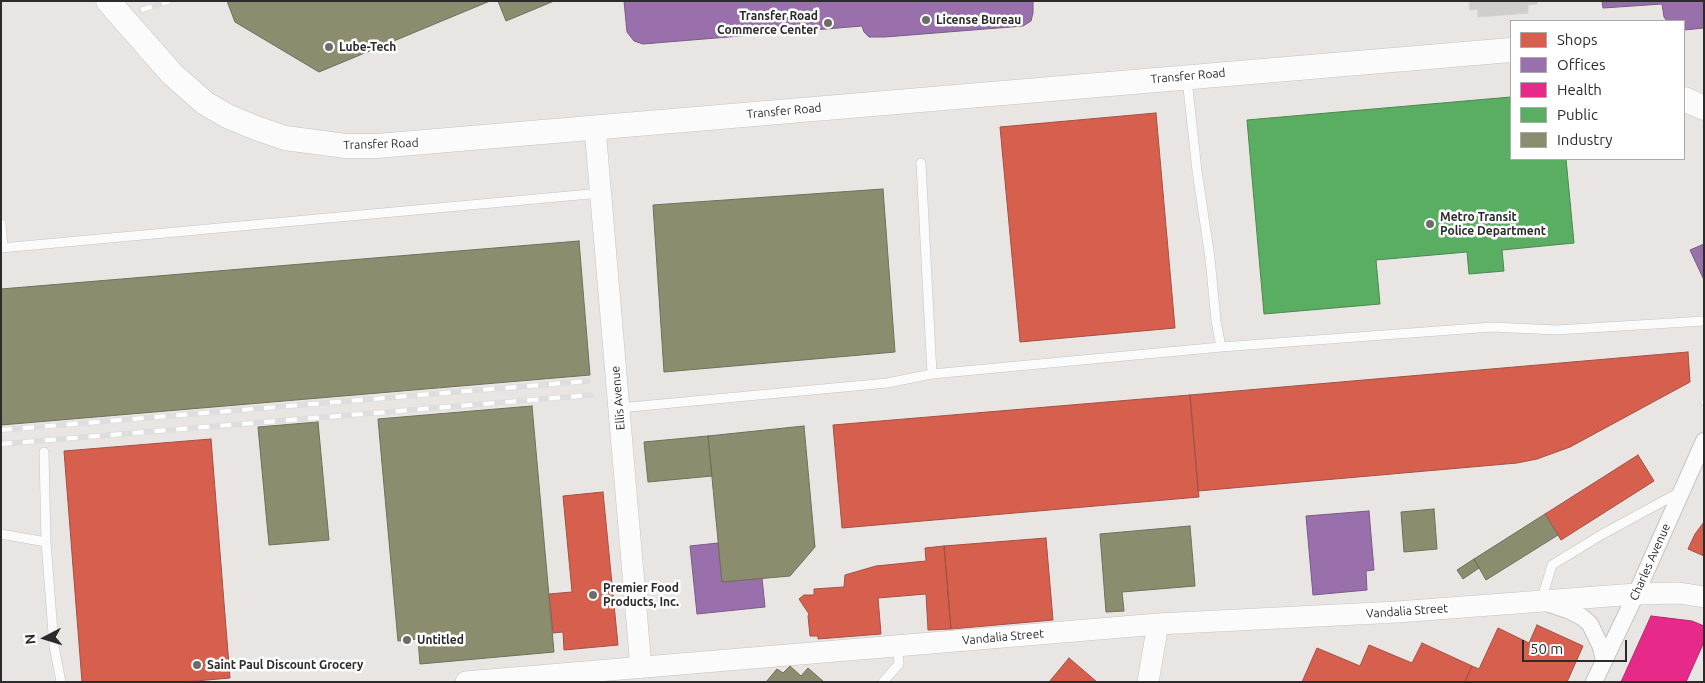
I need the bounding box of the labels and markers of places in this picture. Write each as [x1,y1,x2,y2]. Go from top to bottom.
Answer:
place label: Transfer Road Commerce Center [717,9,818,37]
place label: License Bureau [936,13,1021,27]
marker: License Bureau [920,14,932,26]
marker: Transfer Road Commerce Center [822,17,834,29]
place label: Lube-Tech [339,40,396,54]
marker: Lube-Tech [323,41,335,53]
place label: Metro Transit Police Department [1440,210,1546,238]
marker: Metro Transit Police Department [1424,218,1436,230]
place label: Premier Food Products, Inc. [603,581,679,609]
marker: Premier Food Products, Inc. [587,589,599,601]
place label: Untitled [417,633,464,647]
marker: Untitled [401,634,413,646]
place label: Saint Paul Discount Grocery [207,658,363,672]
marker: Saint Paul Discount Grocery [191,659,203,671]

